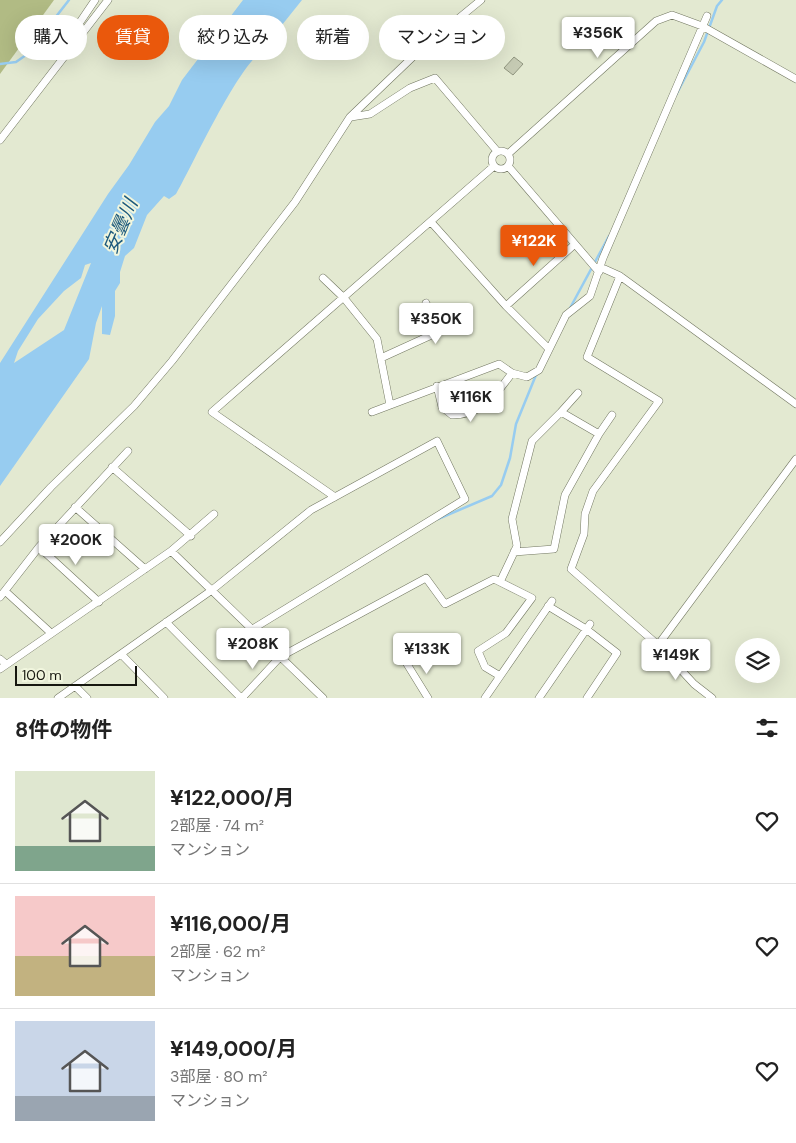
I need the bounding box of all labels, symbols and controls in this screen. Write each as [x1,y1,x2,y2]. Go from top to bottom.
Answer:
chip: 購入 [15,15,87,60]
chip: 賃貸 [97,15,169,60]
chip: 絞り込み [179,15,287,60]
chip: 新着 [297,15,369,60]
chip: マンション [379,15,505,60]
pin: ¥356K [563,17,633,59]
text: ¥356K [573,22,623,43]
water label: 安曇川 [98,193,144,257]
pin: ¥122K [499,224,569,267]
text: ¥122K [511,230,557,251]
pin: ¥350K [401,302,471,345]
text: ¥350K [410,308,462,329]
pin: ¥116K [436,380,506,423]
text: ¥116K [450,386,492,407]
pin: ¥200K [41,524,111,566]
text: ¥200K [50,529,102,550]
pin: ¥208K [218,628,288,670]
pin: ¥133K [392,632,462,675]
text: ¥208K [227,633,279,654]
text: ¥133K [404,638,450,659]
pin: ¥149K [641,638,711,681]
map controls [735,638,780,683]
button: layers [735,638,780,683]
text: ¥149K [652,644,700,665]
scale bar [15,663,138,686]
text: 100 m [22,666,62,684]
icon: filters [753,714,781,742]
text: 8件の物件 [15,716,112,744]
text: ¥122,000/月 [170,784,294,812]
icon: home [55,791,115,851]
icon: heart [753,807,781,835]
text: 2部屋 · 74 m² [170,815,264,836]
text: マンション [170,839,250,860]
text: ¥116,000/月 [170,910,291,938]
icon: home [55,916,115,976]
icon: heart [753,932,781,960]
text: 2部屋 · 62 m² [170,941,266,962]
text: マンション [170,965,250,986]
text: ¥149,000/月 [170,1035,297,1063]
icon: home [55,1041,115,1101]
icon: heart [753,1057,781,1085]
text: 3部屋 · 80 m² [170,1066,268,1087]
text: マンション [170,1090,250,1111]

